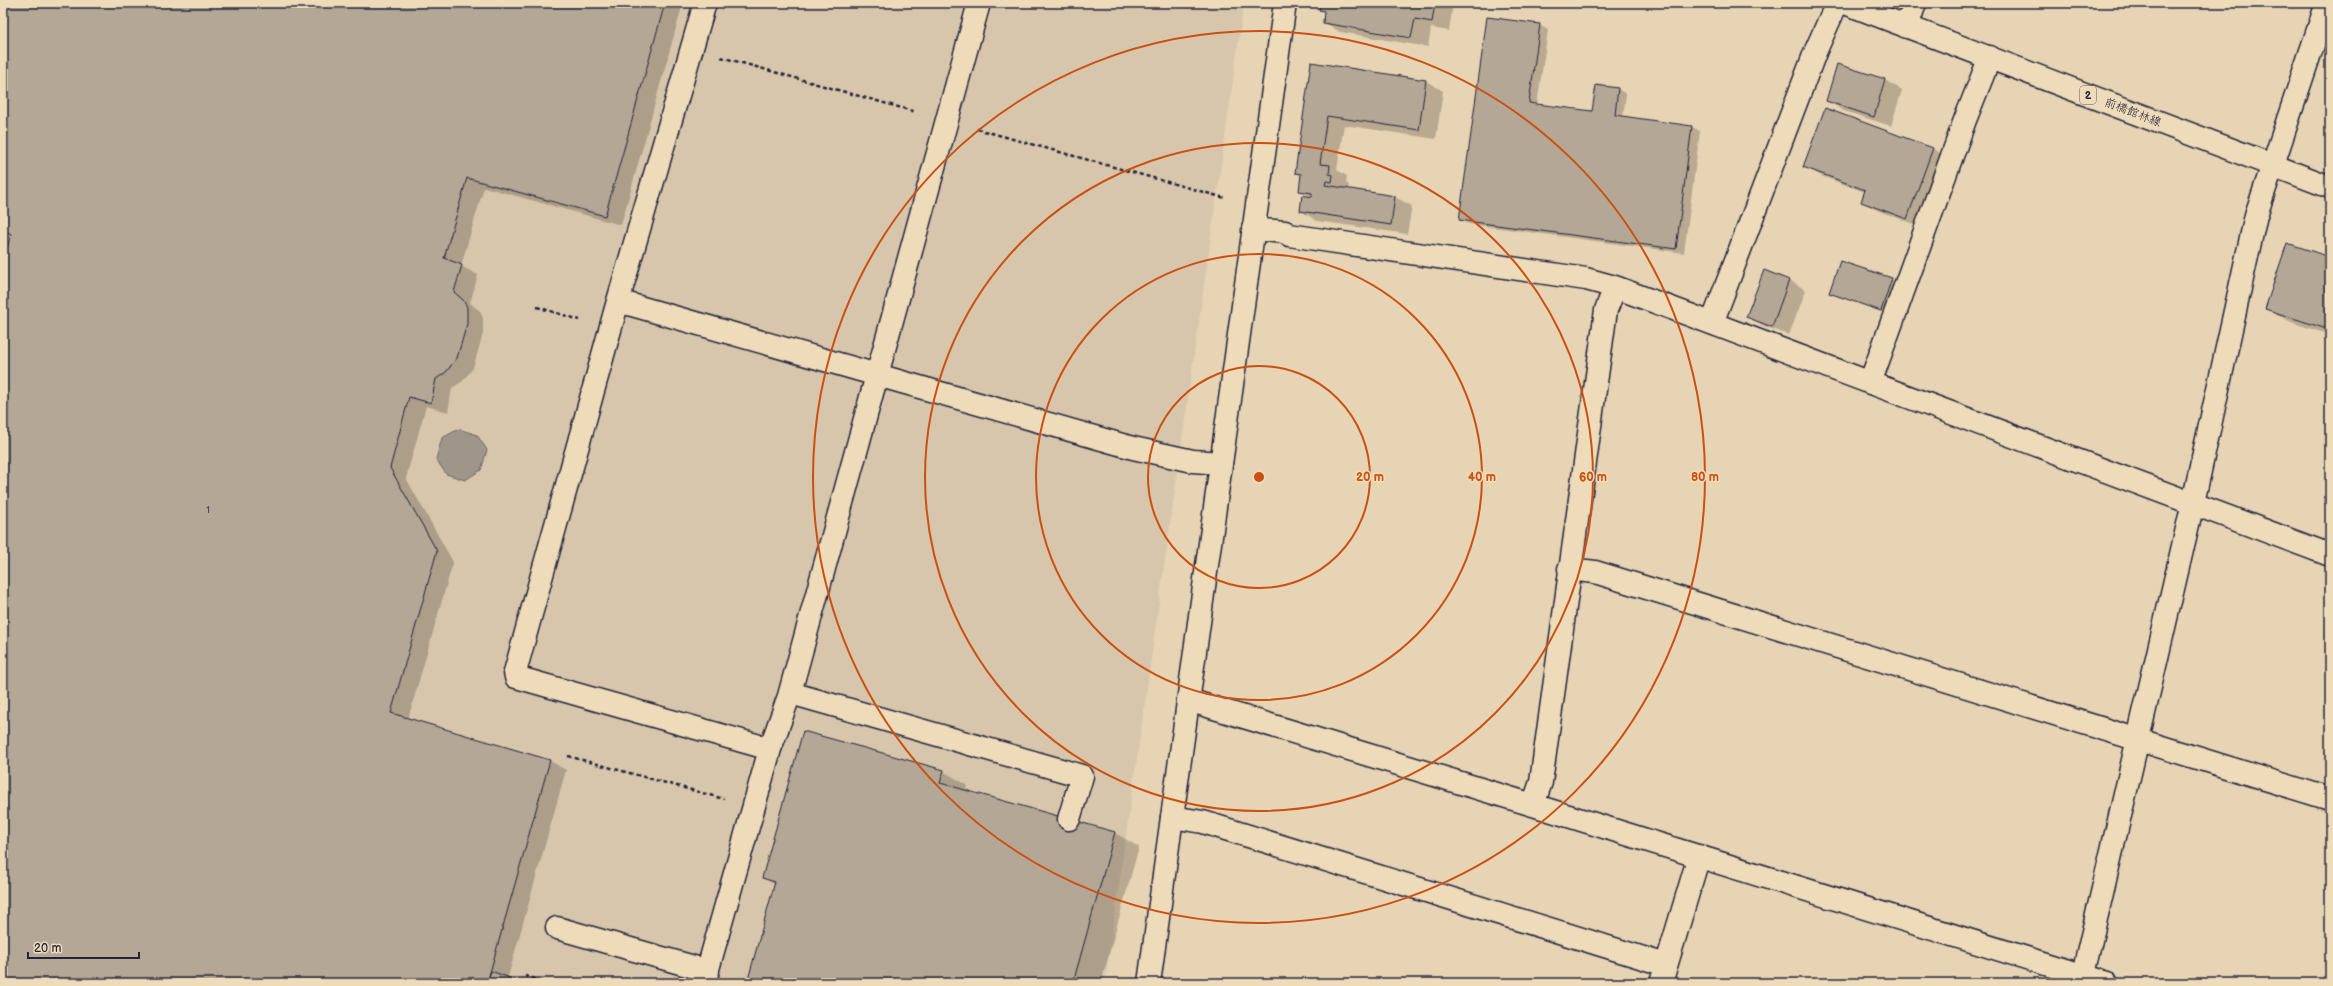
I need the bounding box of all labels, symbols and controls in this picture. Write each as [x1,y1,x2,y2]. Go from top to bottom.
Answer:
road number: 2 [2080,86,2096,104]
street label: 前橋館林線 [2102,95,2164,130]
centre of rings [1252,470,1266,484]
text: 20 m [1356,470,1384,485]
text: 40 m [1468,470,1496,485]
text: 60 m [1579,470,1607,485]
text: 80 m [1691,470,1719,485]
house number: 1 [206,504,210,516]
scale bar [28,934,139,960]
text: 20 m [34,941,61,956]

